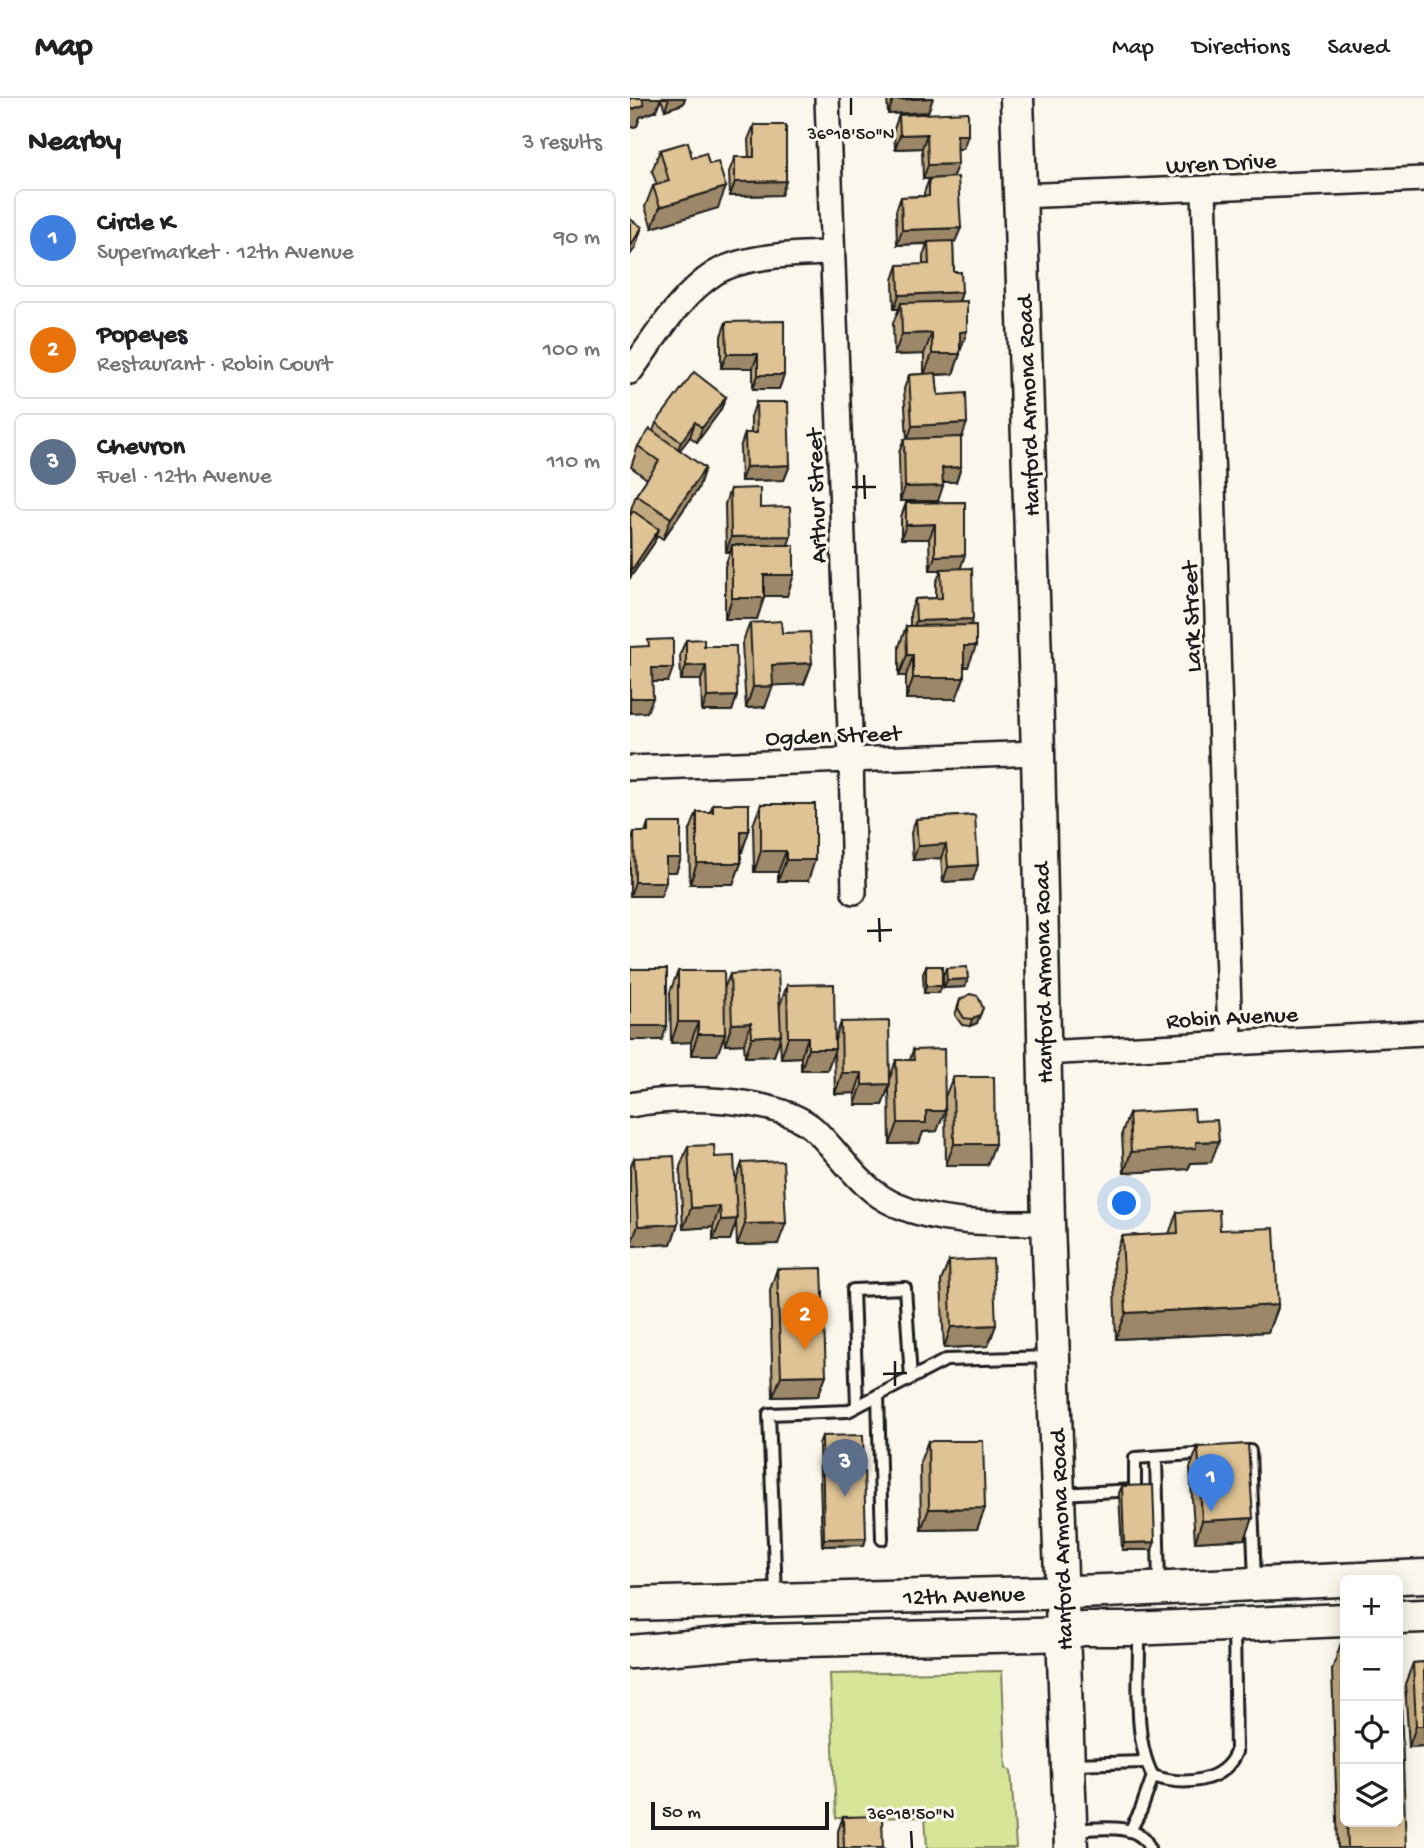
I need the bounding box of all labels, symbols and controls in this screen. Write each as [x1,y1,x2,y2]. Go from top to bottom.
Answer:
text: Map [35,29,92,67]
text: Map [1112,34,1154,63]
text: Directions [1192,34,1290,63]
text: Saved [1328,34,1389,63]
text: 36°18'50"N [806,125,895,146]
text: Nearby [28,126,121,161]
text: 3 results [522,130,602,157]
street label: Wren Drive [1165,148,1278,183]
text: Circle K [97,209,174,240]
text: 1 [48,225,58,252]
text: 90 m [554,225,600,252]
text: Supermarket · 12th Avenue [97,240,354,267]
street label: Hanford Armona Road [1012,293,1049,517]
text: Popeyes [97,321,187,352]
text: 2 [47,337,59,364]
text: 100 m [543,337,600,364]
text: Restaurant · Robin Court [97,352,332,379]
street label: Arthur Street [802,426,835,564]
text: Chevron [97,433,185,464]
text: 3 [47,449,59,476]
text: 110 m [547,449,600,476]
text: Fuel · 12th Avenue [97,464,272,491]
street label: Lark Street [1177,559,1210,673]
street label: Ogden Street [765,721,904,754]
street label: Hanford Armona Road [1029,860,1062,1084]
street label: Robin Avenue [1165,1002,1300,1037]
your location [1107,1186,1141,1220]
pin: 2 [782,1292,828,1350]
street label: Hanford Armona Road [1045,1427,1082,1651]
pin: 3 [822,1439,868,1497]
pin: 1 [1188,1454,1234,1512]
map controls [1340,1575,1403,1827]
button: + [1340,1575,1403,1638]
street label: 12th Avenue [902,1581,1026,1614]
button: − [1340,1638,1403,1701]
button: locate [1340,1701,1403,1764]
button: layers [1340,1764,1403,1827]
scale bar [651,1799,830,1831]
text: 50 m [662,1802,701,1825]
text: 36°18'50"N [866,1805,955,1826]

